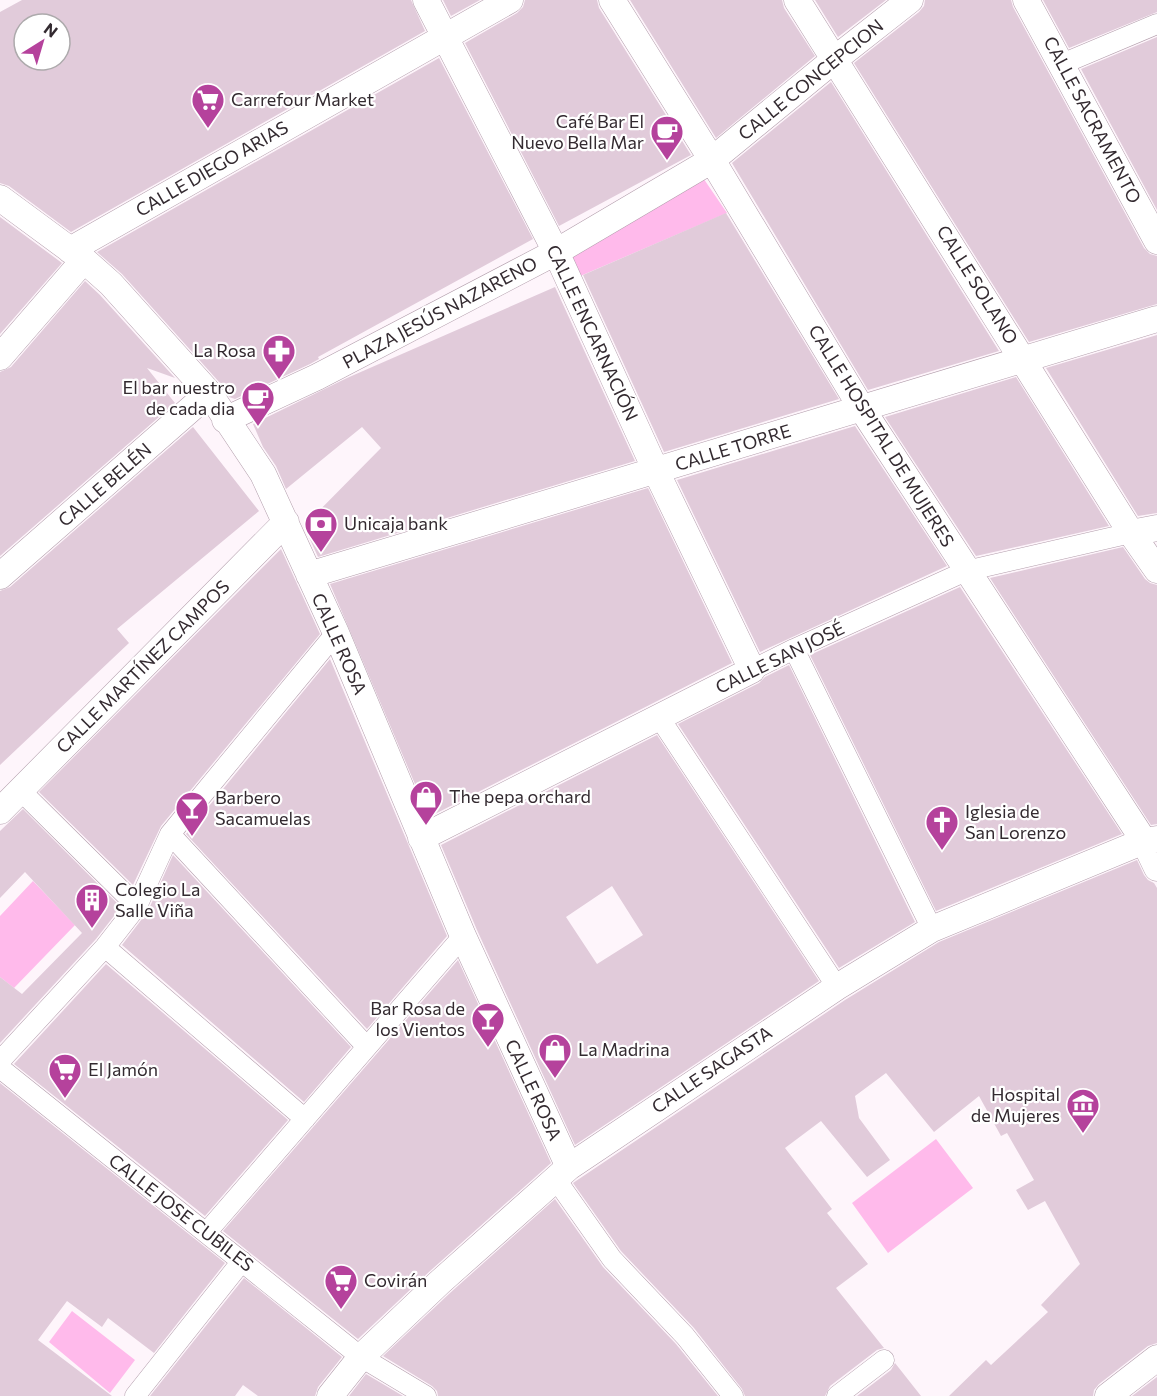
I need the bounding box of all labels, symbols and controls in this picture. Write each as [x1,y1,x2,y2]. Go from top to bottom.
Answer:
north arrow [12,12,72,72]
street label: CALLE CONCEPCION [733,14,887,144]
text: N [41,18,62,41]
street label: CALLE SACRAMENTO [1040,32,1146,207]
supermarket icon: Carrefour Market [190,82,226,129]
place label: Carrefour Market [231,88,374,110]
place label: Café Bar El Nuevo Bella Mar [511,110,644,153]
cafe icon: Café Bar El Nuevo Bella Mar [649,114,685,161]
street label: CALLE DIEGO ARIAS [131,116,292,221]
street label: CALLE SOLANO [933,221,1023,348]
street label: CALLE ENCARNACIÓN [542,241,643,424]
street label: PLAZA JESÚS NAZARENO [339,251,541,373]
street label: CALLE HOSPITAL DE MUJERES [804,320,959,550]
pharmacy icon: La Rosa [261,333,297,380]
place label: La Rosa [193,339,256,361]
place label: El bar nuestro de cada dia [123,376,235,419]
cafe icon: El bar nuestro de cada dia [240,380,276,427]
street label: CALLE TORRE [672,419,793,475]
street label: CALLE BELÉN [53,438,155,531]
bank icon: Unicaja bank [303,506,339,553]
place label: Unicaja bank [344,512,448,534]
street label: CALLE MARTÍNEZ CAMPOS [51,575,233,757]
street label: CALLE ROSA [308,589,372,698]
street label: CALLE SAN JOSÉ [712,616,848,698]
shop icon: The pepa orchard [408,779,444,826]
place label: The pepa orchard [449,785,591,807]
place label: Barbero Sacamuelas [215,786,311,829]
bar icon: Barbero Sacamuelas [174,790,210,837]
place label: Iglesia de San Lorenzo [965,800,1066,843]
church icon: Iglesia de San Lorenzo [924,804,960,851]
place label: Colegio La Salle Viña [115,878,200,921]
building icon: Colegio La Salle Viña [74,882,110,929]
place label: Bar Rosa de los Vientos [370,997,465,1040]
bar icon: Bar Rosa de los Vientos [470,1001,506,1048]
street label: CALLE SAGASTA [647,1021,776,1118]
shop icon: La Madrina [537,1032,573,1079]
street label: CALLE ROSA [501,1036,567,1144]
place label: La Madrina [578,1038,670,1060]
supermarket icon: El Jamón [47,1052,83,1099]
place label: El Jamón [88,1058,158,1080]
place label: Hospital de Mujeres [971,1083,1060,1126]
museum icon: Hospital de Mujeres [1065,1087,1101,1134]
street label: CALLE JOSE CUBILES [105,1149,258,1276]
supermarket icon: Covirán [323,1263,359,1310]
place label: Covirán [364,1269,427,1291]

